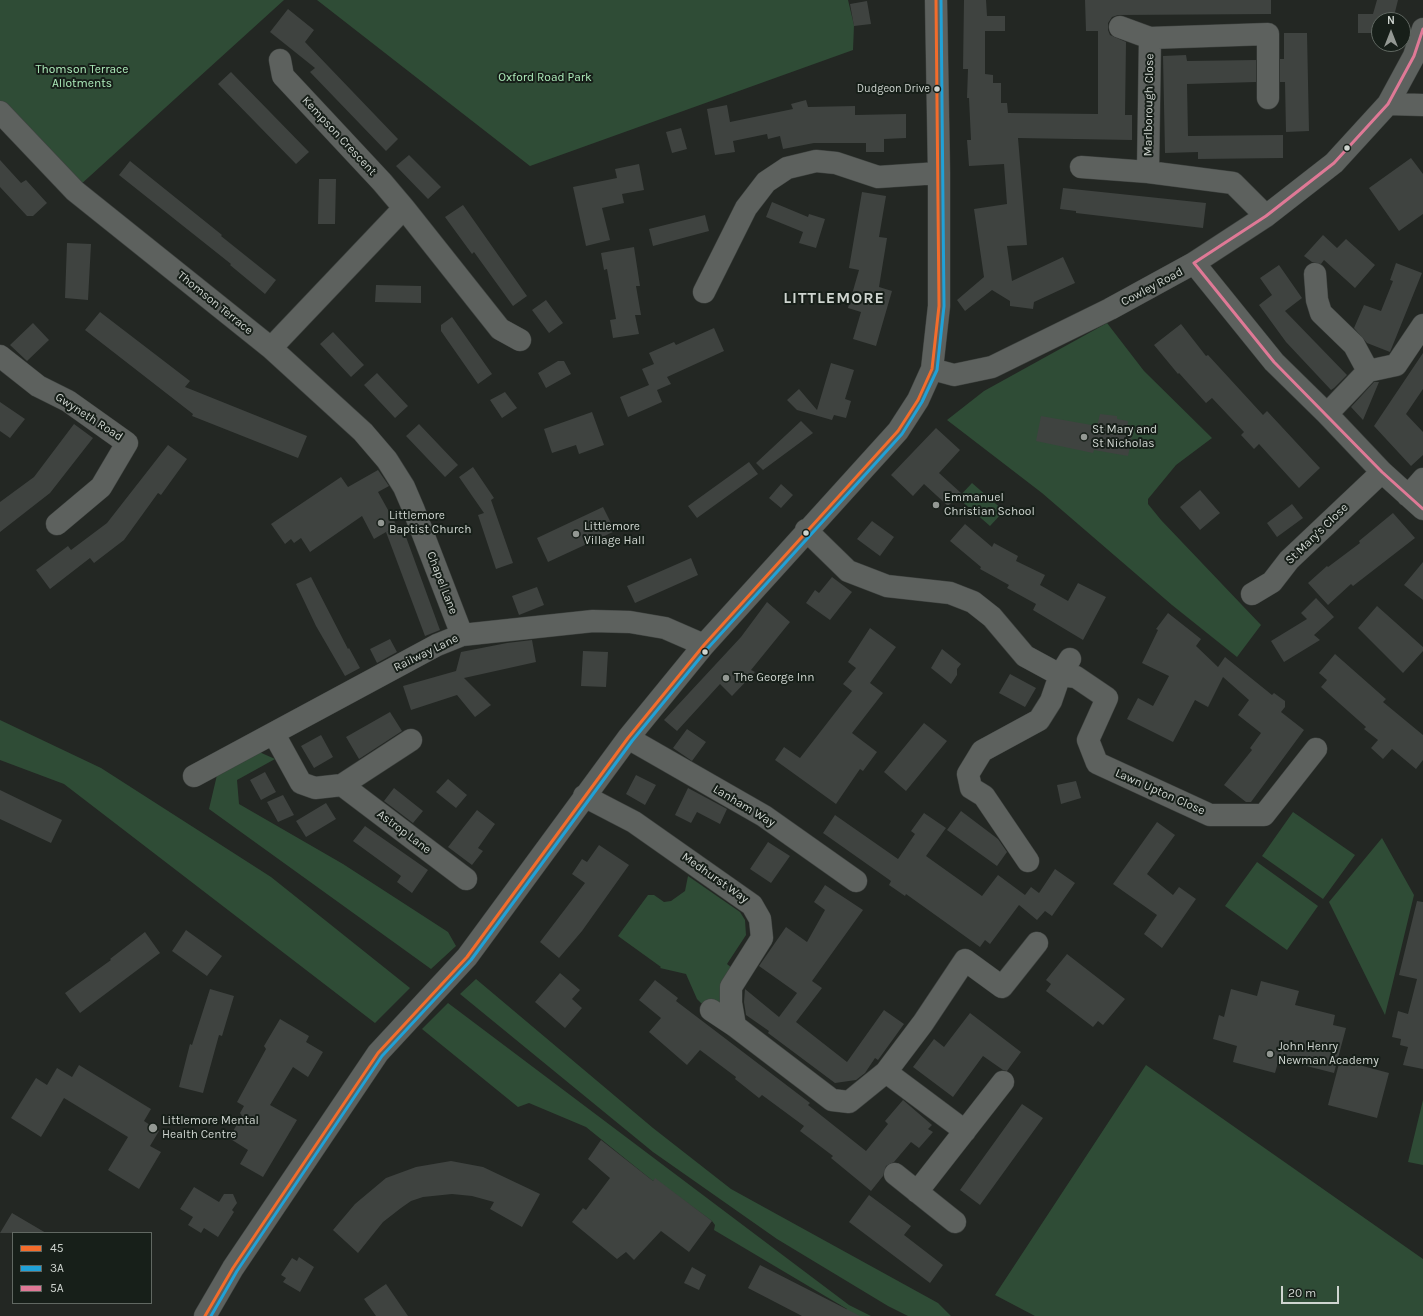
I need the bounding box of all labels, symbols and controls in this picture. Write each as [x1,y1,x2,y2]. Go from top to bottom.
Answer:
north arrow [1371,12,1411,52]
text: N [1387,14,1395,27]
street label: Marlborough Close [1141,53,1157,157]
park label: Thomson Terrace Allotments [36,63,128,91]
park label: Oxford Road Park [498,71,592,85]
place label: Dudgeon Drive [857,82,930,96]
marker: Dudgeon Drive [932,84,942,94]
street label: Kempson Crescent [299,93,379,179]
unlabelled marker [1342,143,1352,153]
street label: Cowley Road [1119,265,1185,309]
street label: Thomson Terrace [174,268,256,338]
district label: LITTLEMORE [783,288,885,308]
street label: Gwyneth Road [53,390,125,444]
place label: St Mary and St Nicholas [1092,423,1157,451]
marker: St Mary and St Nicholas [1079,432,1089,442]
place label: Emmanuel Christian School [944,491,1035,519]
marker: Emmanuel Christian School [931,500,941,510]
street label: St Mary's Close [1283,500,1351,568]
place label: Littlemore Baptist Church [389,509,471,537]
marker: Littlemore Baptist Church [376,518,386,528]
place label: Littlemore Village Hall [584,520,645,548]
unlabelled marker [801,528,811,538]
marker: Littlemore Village Hall [571,529,581,539]
street label: Chapel Lane [423,550,461,616]
street label: Railway Lane [391,631,461,675]
unlabelled marker [700,647,710,657]
place label: The George Inn [734,671,814,685]
marker: The George Inn [721,673,731,683]
street label: Lawn Upton Close [1113,766,1207,818]
street label: Lanham Way [710,782,778,830]
street label: Astrop Lane [374,807,434,857]
street label: Medhurst Way [679,850,751,906]
place label: John Henry Newman Academy [1278,1040,1379,1068]
marker: John Henry Newman Academy [1265,1049,1275,1059]
place label: Littlemore Mental Health Centre [162,1114,259,1142]
marker: Littlemore Mental Health Centre [147,1122,159,1134]
legend [12,1232,152,1304]
text: 45 [50,1241,63,1255]
text: 3A [50,1261,64,1275]
scale bar [1283,1278,1341,1304]
text: 5A [50,1281,64,1295]
text: 20 m [1288,1286,1316,1300]

